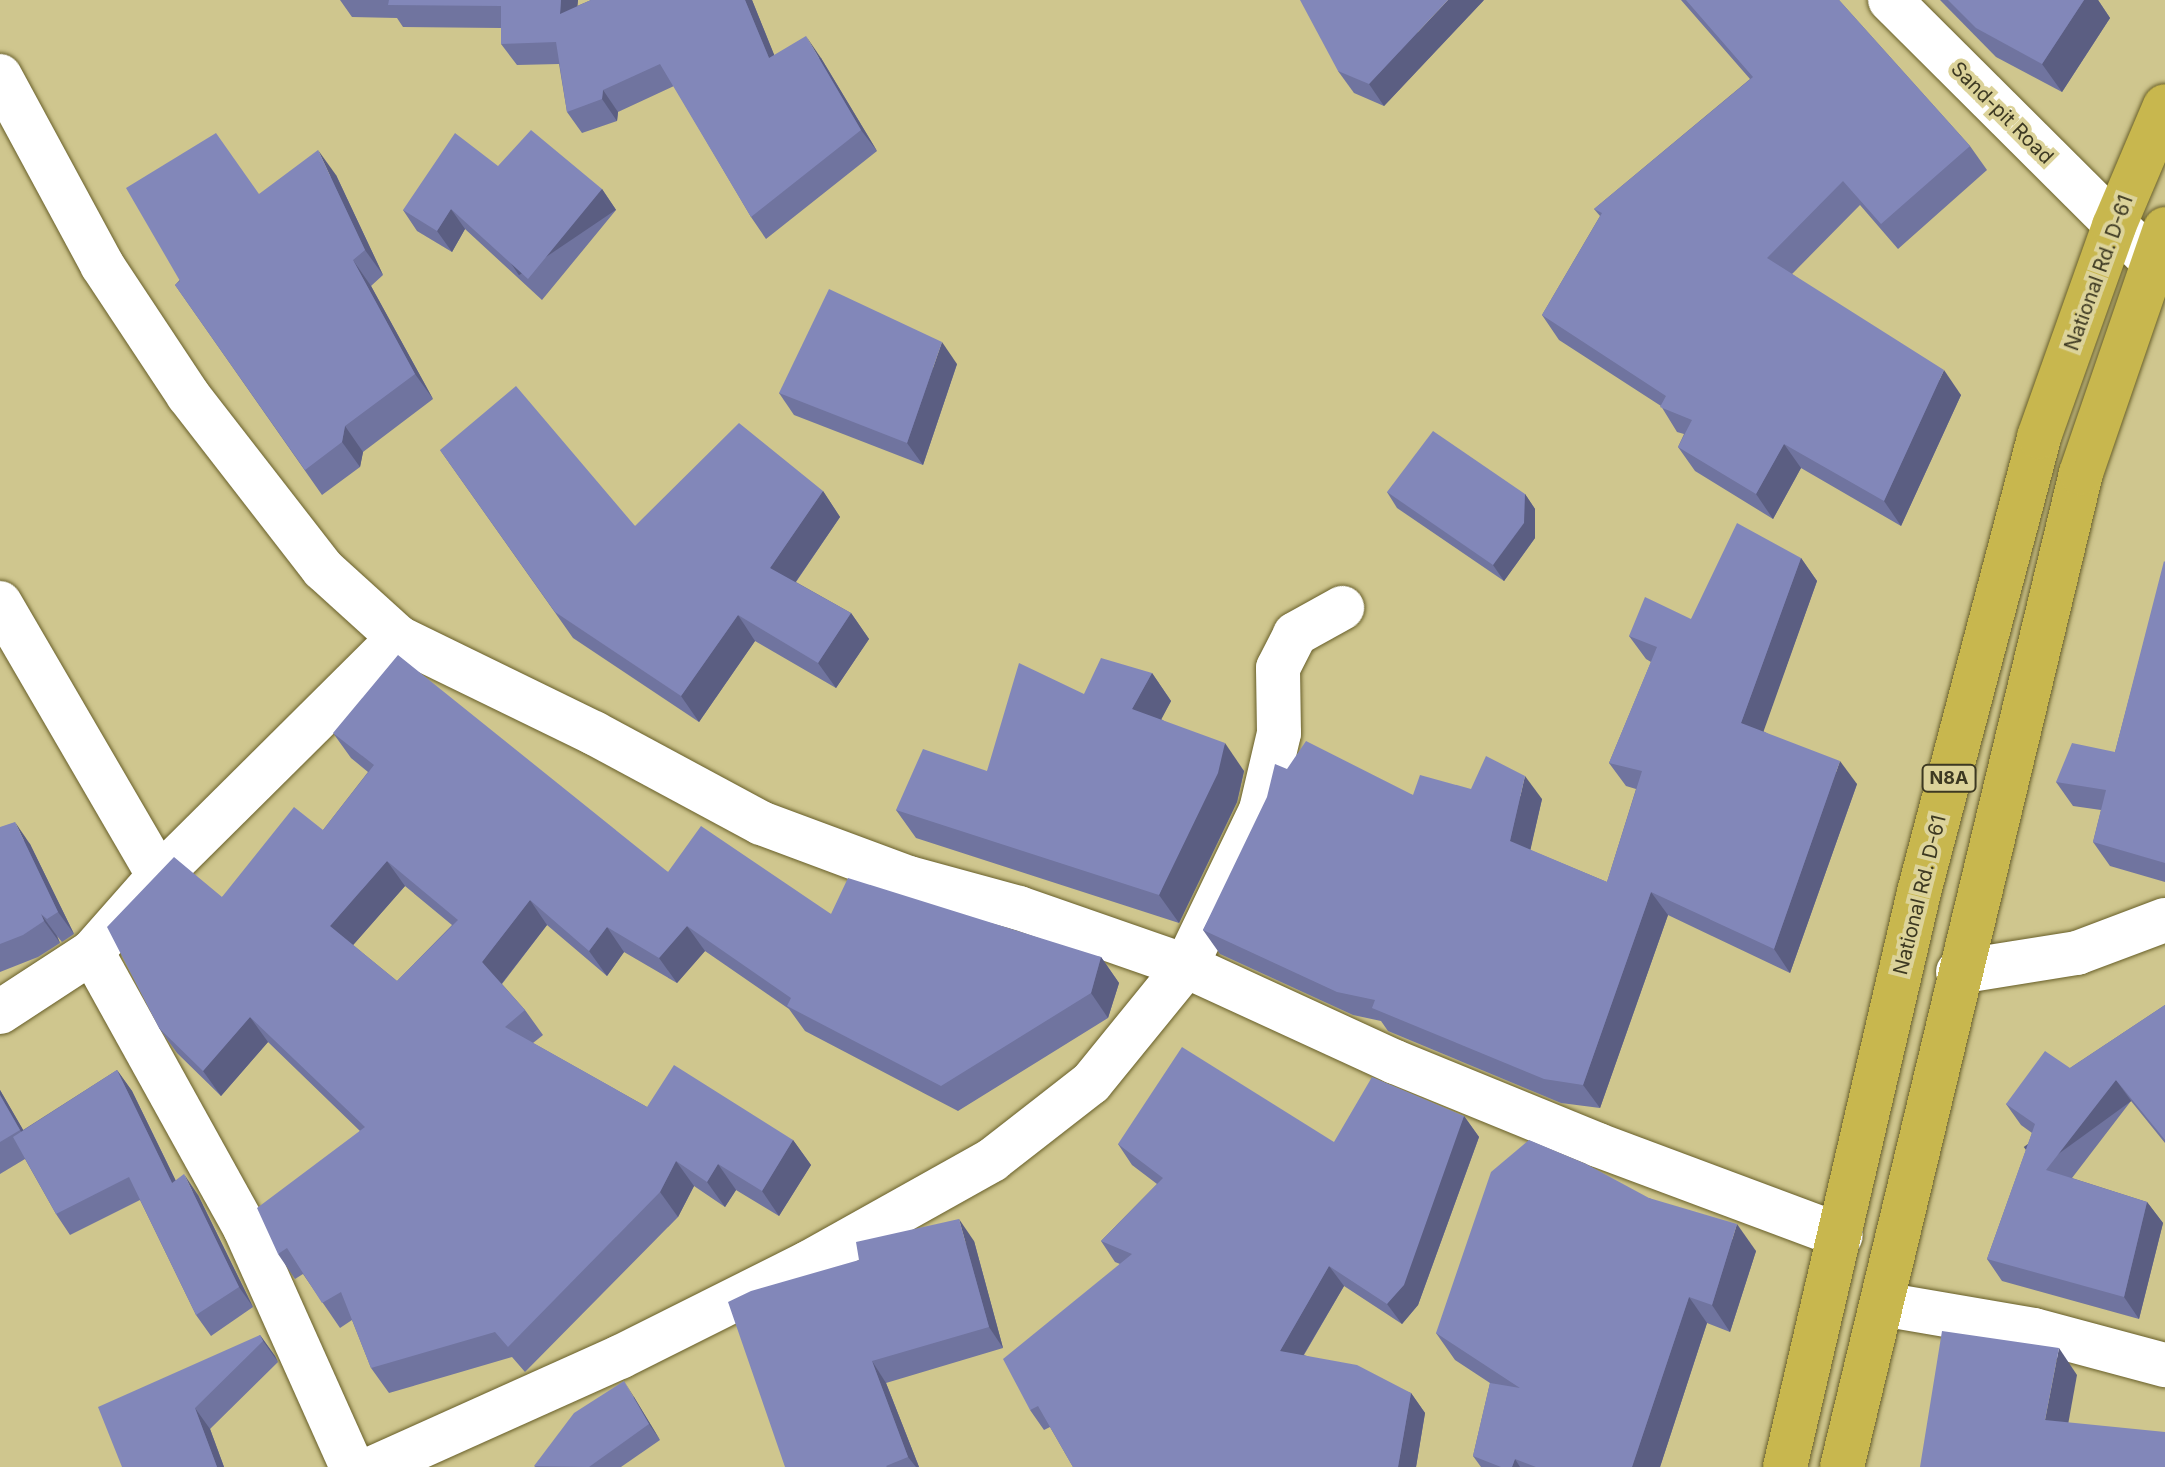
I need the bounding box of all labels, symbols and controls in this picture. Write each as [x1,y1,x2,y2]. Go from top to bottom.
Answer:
street label: Sand-pit Road [1946,57,2058,169]
street label: National Rd. D-61 [2060,192,2138,354]
road number: N8A [1921,764,1977,792]
street label: National Rd. D-61 [1889,813,1951,977]

